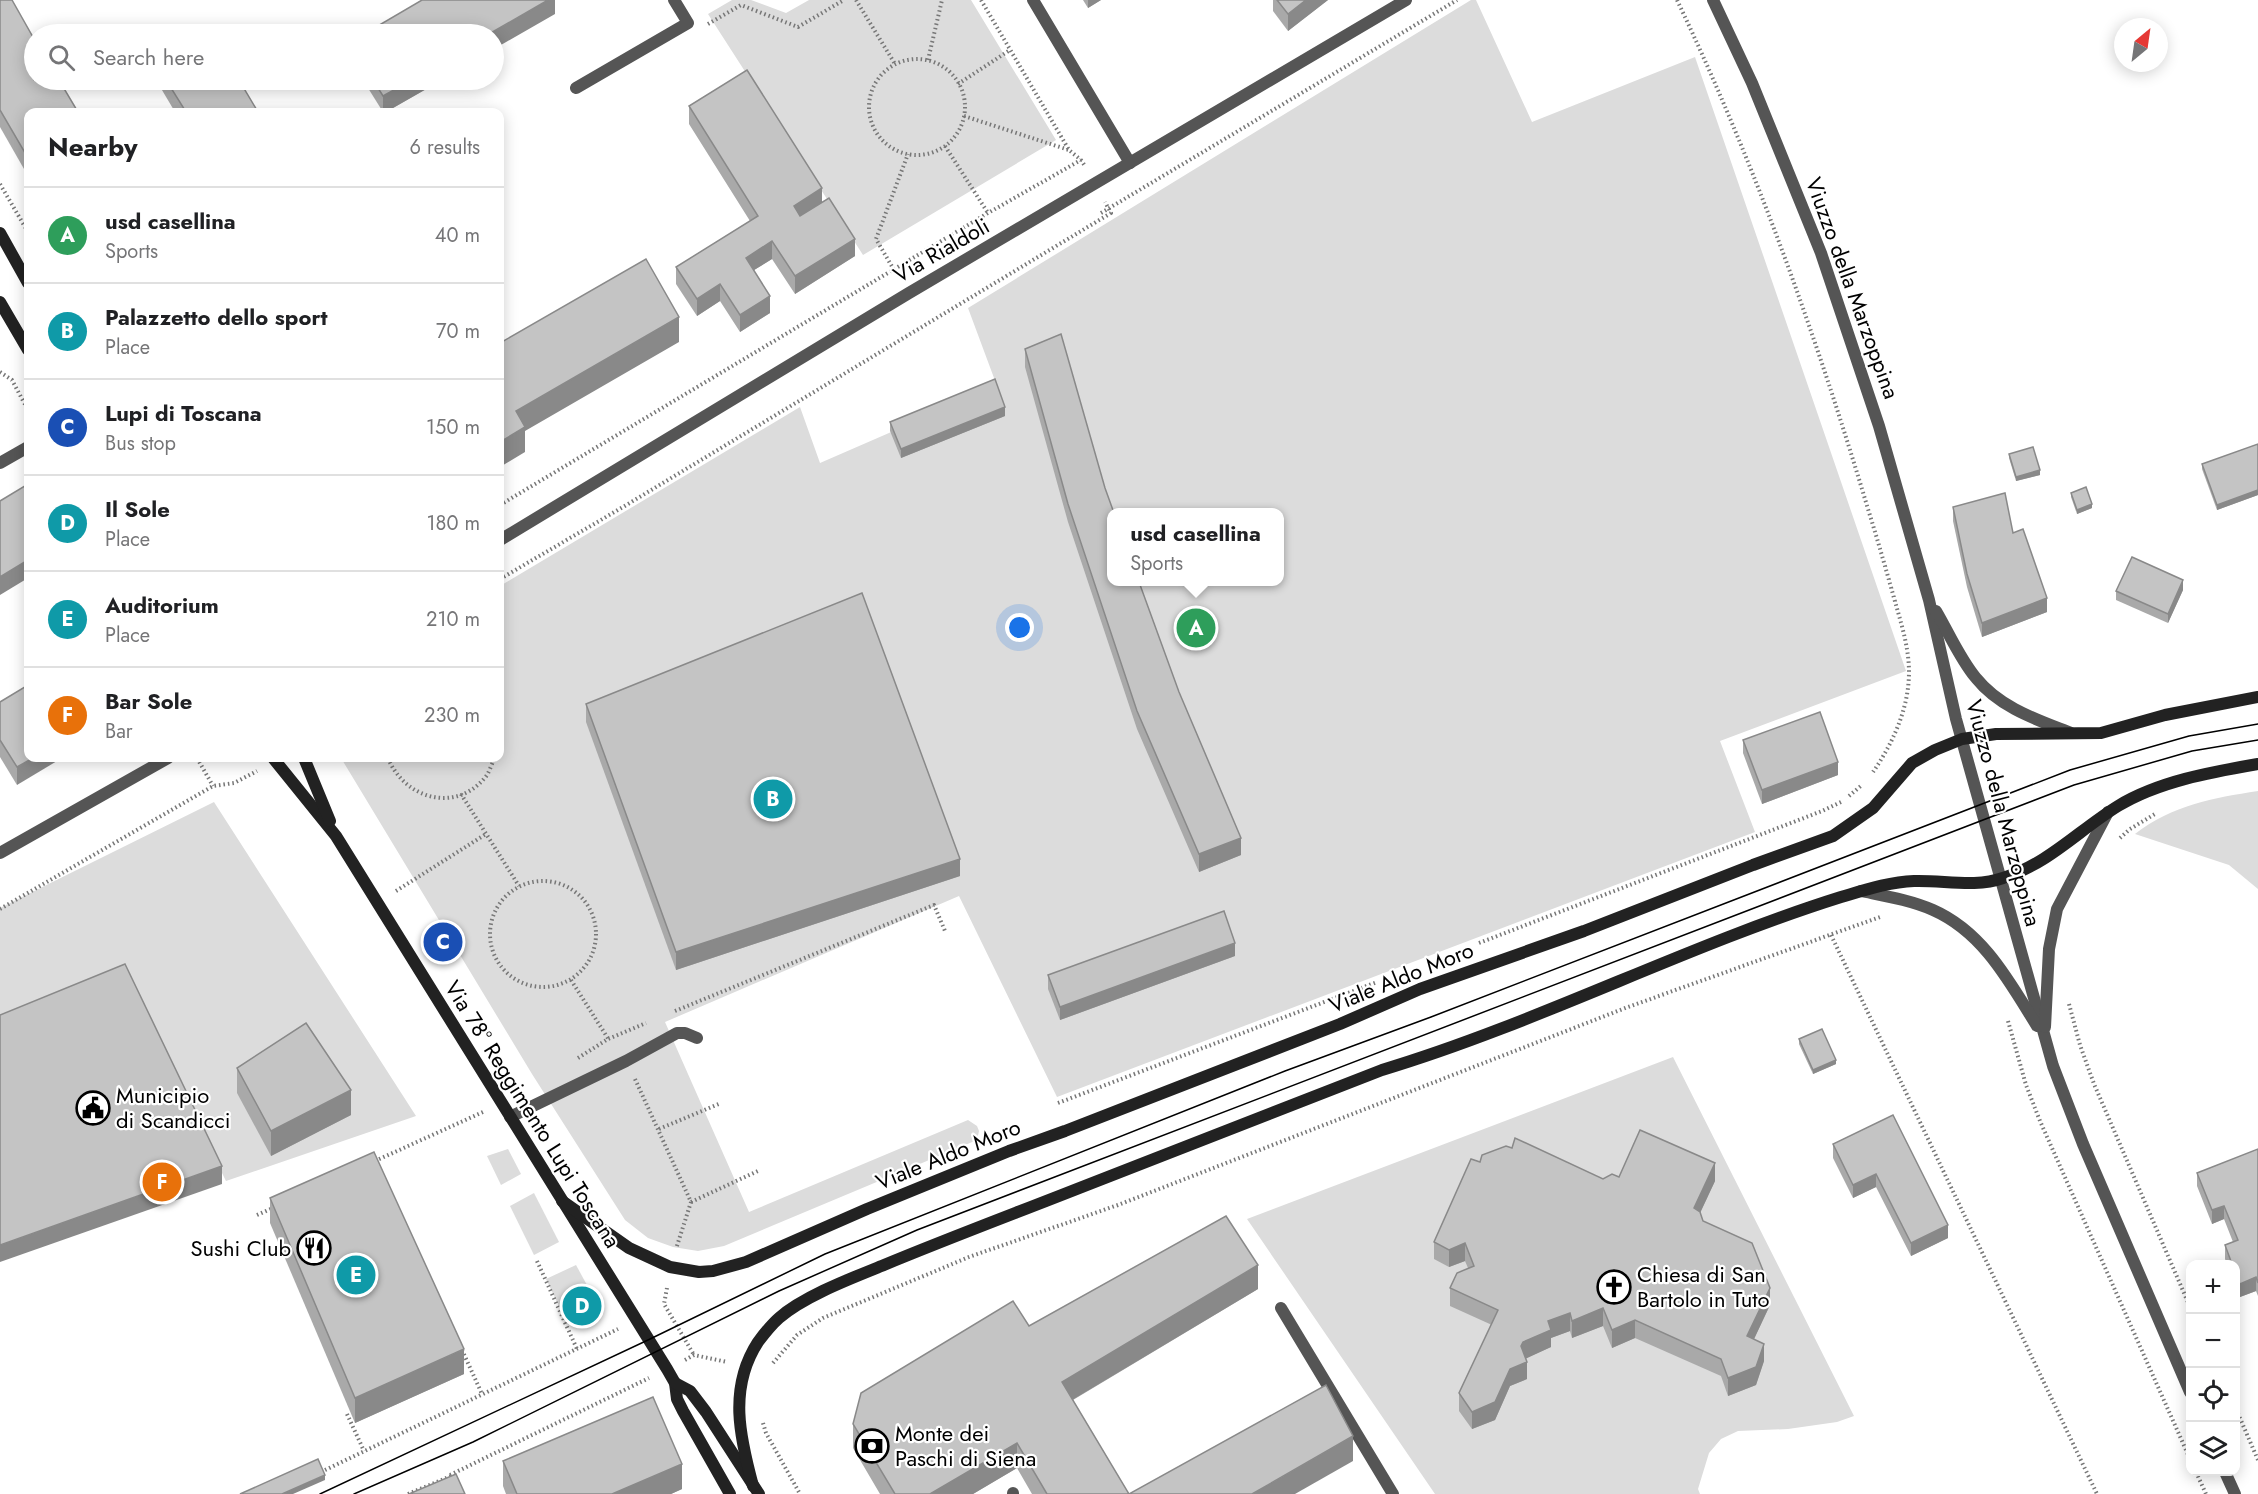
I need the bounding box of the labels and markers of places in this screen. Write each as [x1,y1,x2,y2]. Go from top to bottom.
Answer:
pin: A [1176,606,1216,650]
pin: B [754,776,792,822]
pin: C [424,920,462,964]
place label: Municipio di Scandicci [116,1079,231,1136]
public building icon: Municipio di Scandicci [75,1090,111,1126]
pin: F [142,1160,182,1204]
restaurant icon: Sushi Club [296,1230,332,1266]
place label: Sushi Club [190,1232,291,1264]
pin: E [336,1252,376,1298]
place label: Chiesa di San Bartolo in Tuto [1637,1258,1770,1315]
church icon: Chiesa di San Bartolo in Tuto [1596,1269,1632,1305]
pin: D [562,1284,602,1328]
place label: Monte dei Paschi di Siena [895,1417,1036,1474]
bank icon: Monte dei Paschi di Siena [854,1428,890,1464]

